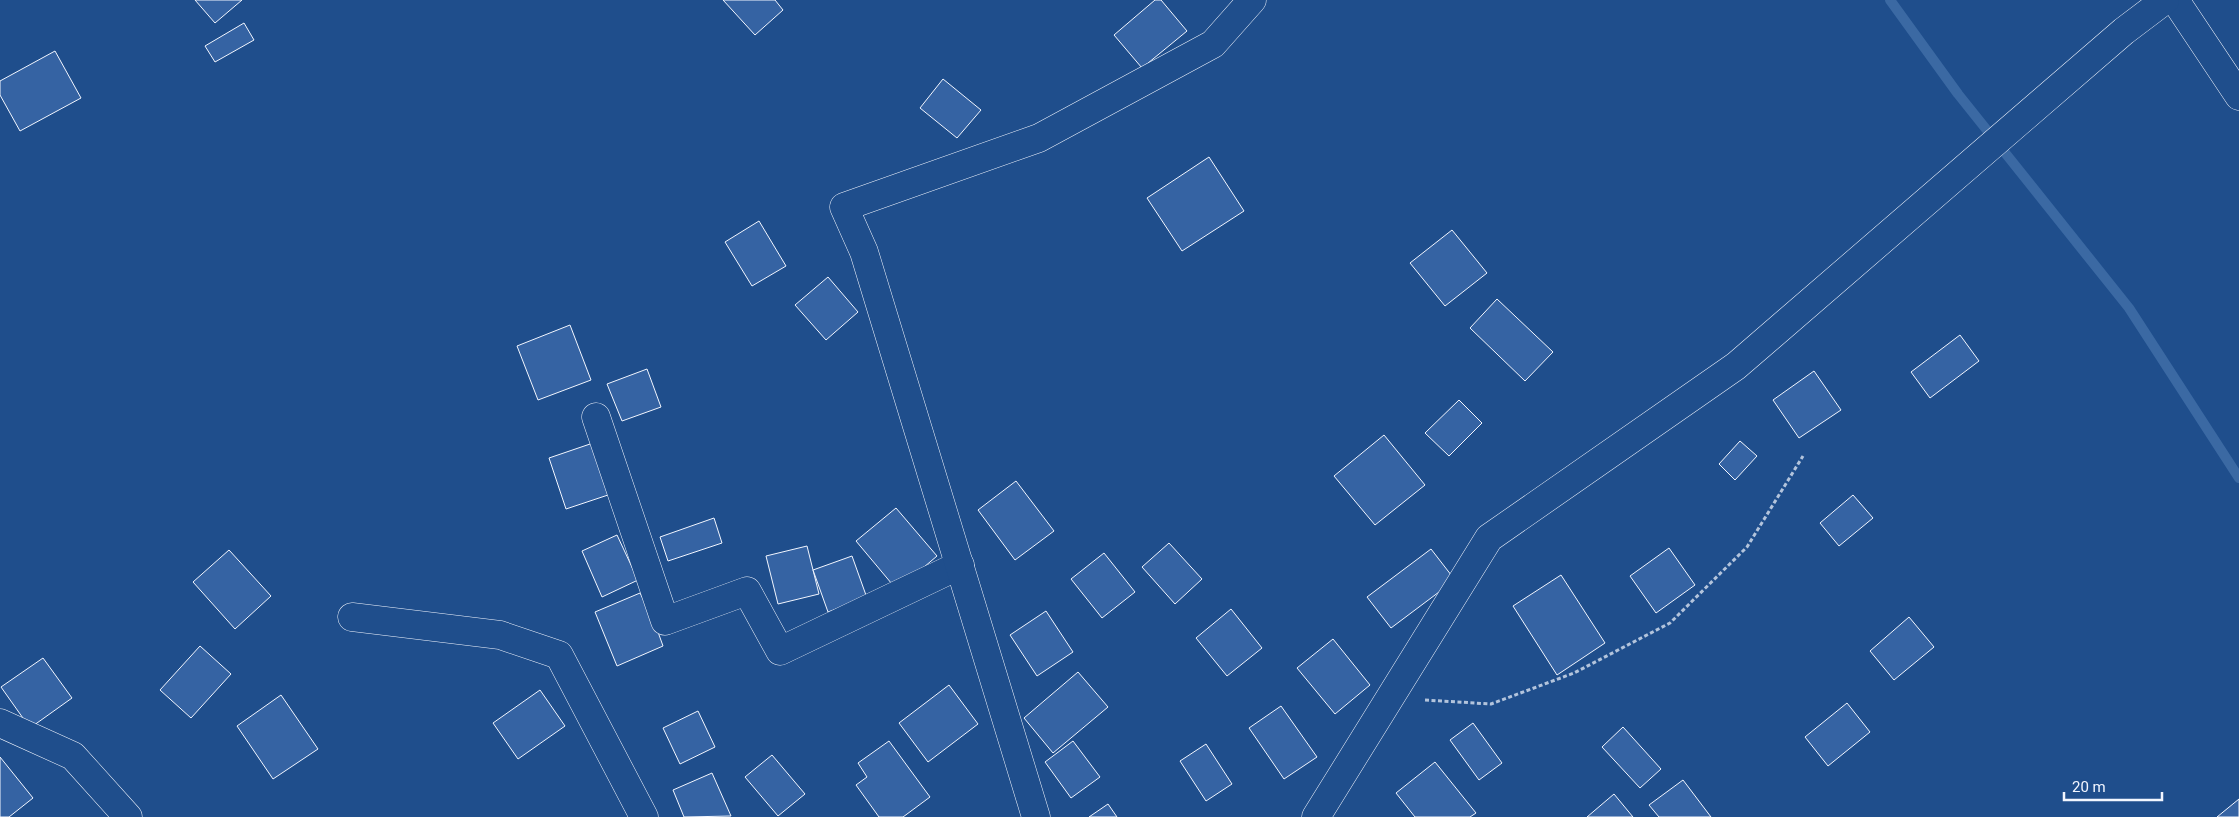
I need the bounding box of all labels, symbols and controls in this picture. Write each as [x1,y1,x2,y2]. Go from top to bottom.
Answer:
scale bar [2064,770,2162,802]
text: 20 m [2072,778,2106,796]

